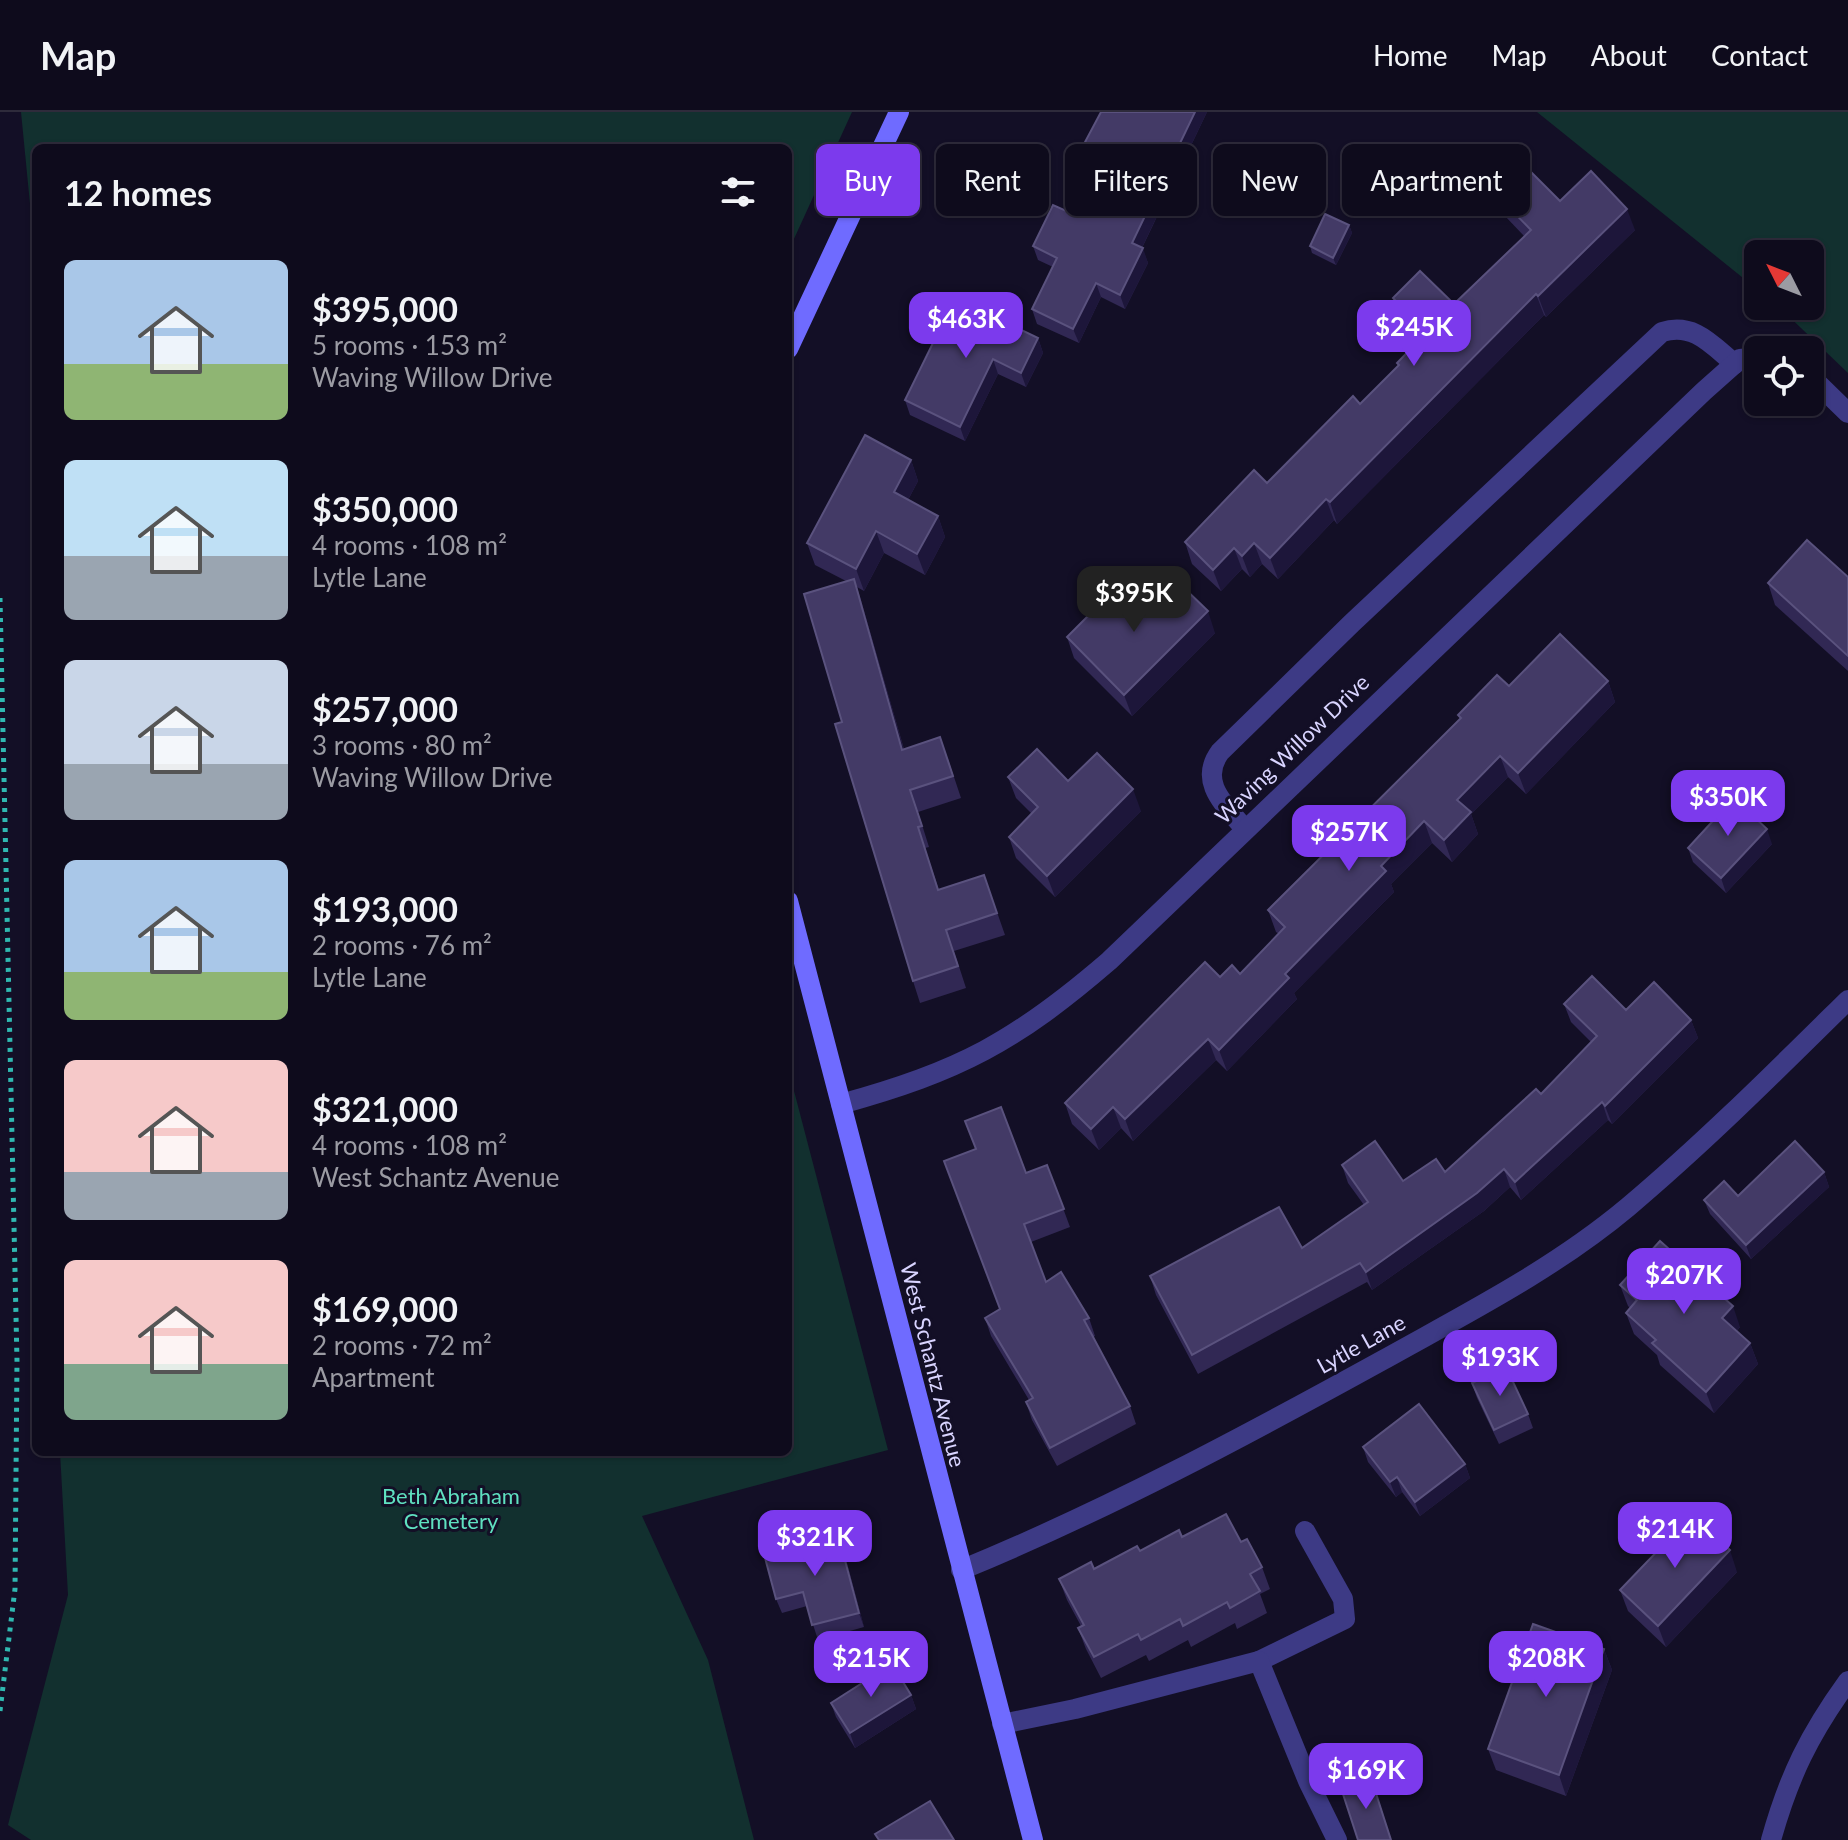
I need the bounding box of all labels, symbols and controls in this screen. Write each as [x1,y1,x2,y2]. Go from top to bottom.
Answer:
text: Map [40,32,116,78]
text: Home [1373,38,1448,72]
text: Map [1492,38,1547,72]
text: About [1591,38,1667,72]
text: Contact [1711,38,1808,72]
chip: Buy [816,144,920,216]
chip: Rent [936,144,1049,216]
chip: Filters [1065,144,1197,216]
chip: New [1213,144,1326,216]
chip: Apartment [1342,144,1530,216]
icon: filters [716,170,760,214]
text: 12 homes [64,172,212,213]
north arrow [1744,240,1824,320]
map controls [1744,240,1824,416]
text: $395,000 [312,288,458,329]
icon: home [128,292,224,388]
pin: $463K [910,292,1022,360]
pin: $245K [1358,300,1470,368]
text: $463K [927,302,1005,334]
text: $245K [1375,310,1453,342]
text: 5 rooms · 153 m² [312,329,507,361]
button: locate [1744,336,1824,416]
text: Waving Willow Drive [312,361,553,393]
text: $350,000 [312,488,458,529]
icon: home [128,492,224,588]
text: 4 rooms · 108 m² [312,529,507,561]
text: Lytle Lane [312,561,427,593]
pin: $395K [1078,566,1190,634]
text: $395K [1095,576,1173,608]
street label: Waving Willow Drive [1209,668,1374,829]
text: $257,000 [312,688,458,729]
icon: home [128,692,224,788]
text: 3 rooms · 80 m² [312,729,492,761]
text: Waving Willow Drive [312,761,553,793]
pin: $350K [1672,770,1784,838]
text: $350K [1689,780,1767,812]
pin: $257K [1293,805,1405,873]
text: $257K [1310,815,1388,847]
text: $193,000 [312,888,458,929]
icon: home [128,892,224,988]
text: 2 rooms · 76 m² [312,929,492,961]
text: Lytle Lane [312,961,427,993]
text: $321,000 [312,1088,458,1129]
icon: home [128,1092,224,1188]
text: 4 rooms · 108 m² [312,1129,507,1161]
text: West Schantz Avenue [312,1161,560,1193]
pin: $207K [1628,1248,1740,1316]
text: $207K [1645,1258,1723,1290]
street label: West Schantz Avenue [895,1260,972,1470]
text: $169,000 [312,1288,458,1329]
icon: home [128,1292,224,1388]
street label: Lytle Lane [1312,1308,1410,1379]
text: 2 rooms · 72 m² [312,1329,492,1361]
pin: $193K [1444,1330,1556,1398]
text: $193K [1461,1340,1539,1372]
text: Apartment [312,1361,435,1393]
park label: Beth Abraham Cemetery [382,1482,520,1534]
pin: $214K [1619,1502,1731,1570]
pin: $321K [759,1510,871,1578]
text: $214K [1636,1512,1714,1544]
text: $321K [776,1520,854,1552]
pin: $215K [815,1631,927,1699]
pin: $208K [1490,1631,1602,1699]
text: $215K [832,1641,910,1673]
text: $208K [1507,1641,1585,1673]
pin: $169K [1310,1743,1422,1811]
text: $169K [1327,1753,1405,1785]

